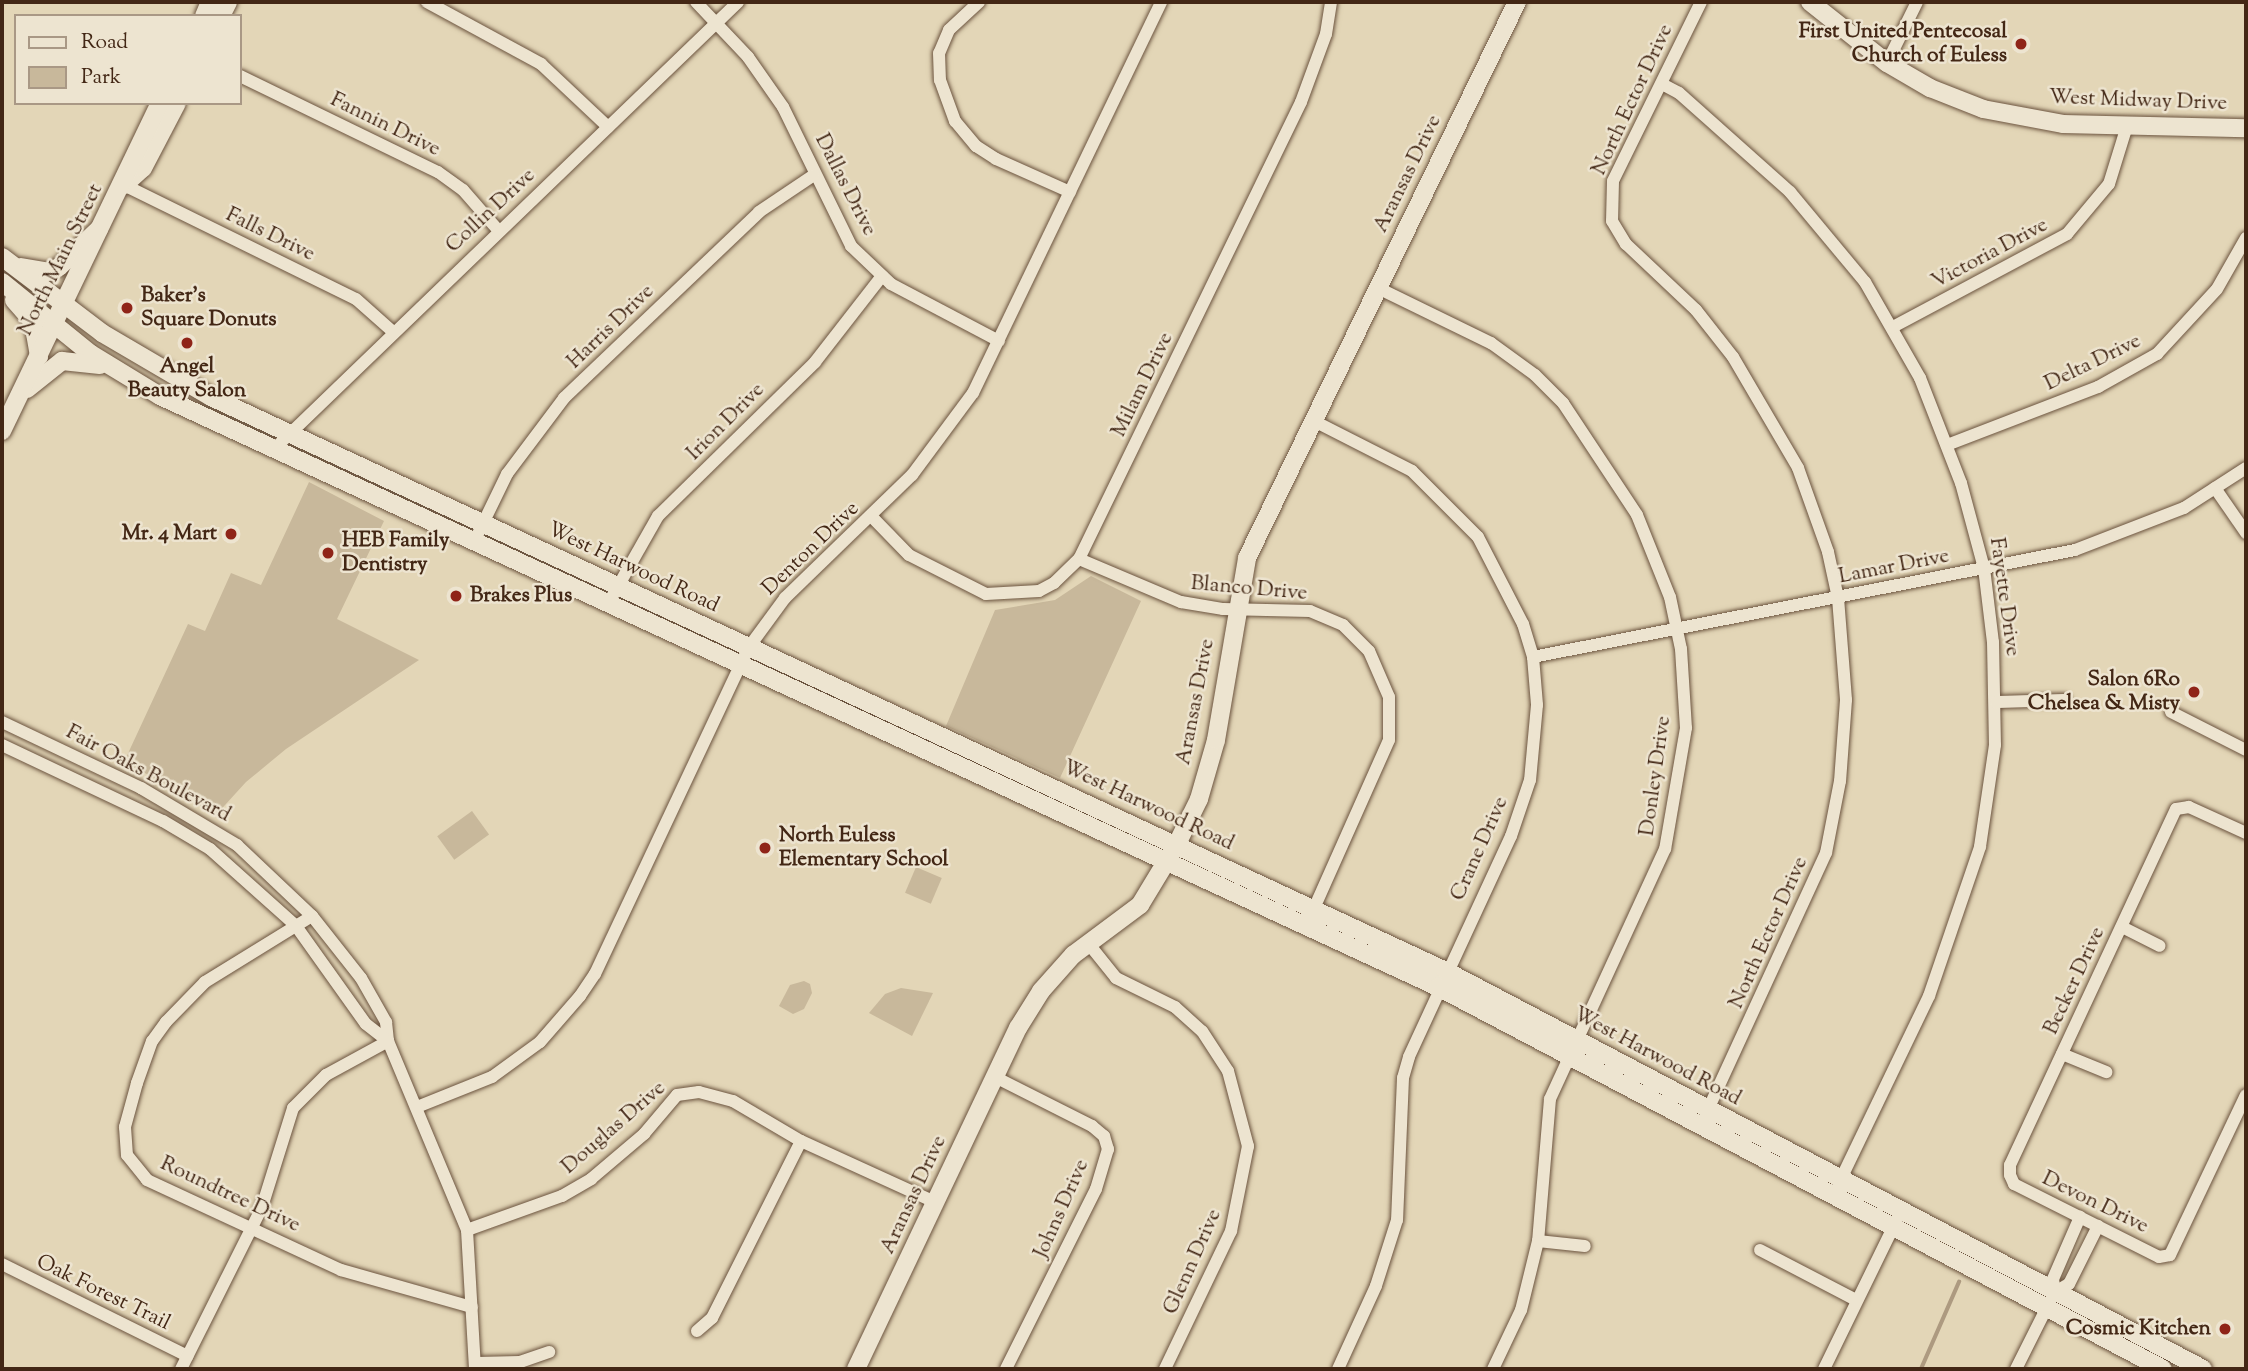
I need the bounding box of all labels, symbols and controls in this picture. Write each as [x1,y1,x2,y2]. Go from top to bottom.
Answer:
legend [14,14,242,105]
place label: First United Pentecosal Church of Euless [1799,19,2007,69]
street label: North Ector Drive [1587,21,1679,179]
text: Road [81,28,128,58]
marker: First United Pentecosal Church of Euless [2013,36,2029,52]
text: Park [81,63,121,93]
street label: West Midway Drive [2048,85,2228,117]
street label: Fannin Drive [326,88,444,162]
street label: Aransas Drive [1369,111,1447,237]
street label: Dallas Drive [809,130,881,240]
street label: Collin Drive [441,163,541,259]
street label: North Main Street [13,180,109,340]
street label: Falls Drive [221,203,319,267]
street label: Victoria Drive [1928,213,2052,295]
street label: Harris Drive [562,279,660,375]
place label: Baker's Square Donuts [141,283,277,333]
marker: Baker's Square Donuts [119,300,135,316]
street label: Milam Drive [1107,329,1179,441]
street label: Delta Drive [2041,329,2145,397]
marker: Angel Beauty Salon [179,335,195,351]
place label: Angel Beauty Salon [128,354,246,404]
street label: Irion Drive [682,378,770,466]
street label: Denton Drive [757,497,865,601]
street label: West Harwood Road [543,517,723,619]
place label: Mr. 4 Mart [122,521,217,547]
marker: Mr. 4 Mart [223,526,239,542]
place label: HEB Family Dentistry [342,528,449,578]
street label: Fayette Drive [1983,536,2025,658]
street label: Lamar Drive [1837,544,1951,590]
marker: HEB Family Dentistry [320,545,336,561]
street label: Blanco Drive [1190,571,1308,607]
place label: Brakes Plus [470,583,572,609]
marker: Brakes Plus [448,588,464,604]
street label: Aransas Drive [1171,637,1221,767]
place label: Salon 6Ro Chelsea & Misty [2028,667,2180,717]
marker: Salon 6Ro Chelsea & Misty [2186,684,2202,700]
street label: Donley Drive [1635,714,1677,838]
street label: Fair Oaks Boulevard [61,720,235,828]
street label: West Harwood Road [1058,755,1238,857]
street label: Crane Drive [1446,793,1514,905]
place label: North Euless Elementary School [779,823,948,873]
marker: North Euless Elementary School [757,840,773,856]
street label: North Ector Drive [1724,853,1814,1013]
street label: Becker Drive [2039,923,2111,1039]
street label: West Harwood Road [1569,1002,1745,1112]
street label: Douglas Drive [557,1076,671,1180]
street label: Aransas Drive [876,1132,952,1258]
street label: Roundtree Drive [156,1152,304,1238]
street label: Johns Drive [1029,1156,1095,1262]
street label: Devon Drive [2038,1166,2152,1240]
street label: Glenn Drive [1159,1206,1227,1318]
street label: Oak Forest Trail [32,1250,174,1336]
place label: Cosmic Kitchen [2066,1316,2211,1342]
marker: Cosmic Kitchen [2217,1321,2233,1337]

